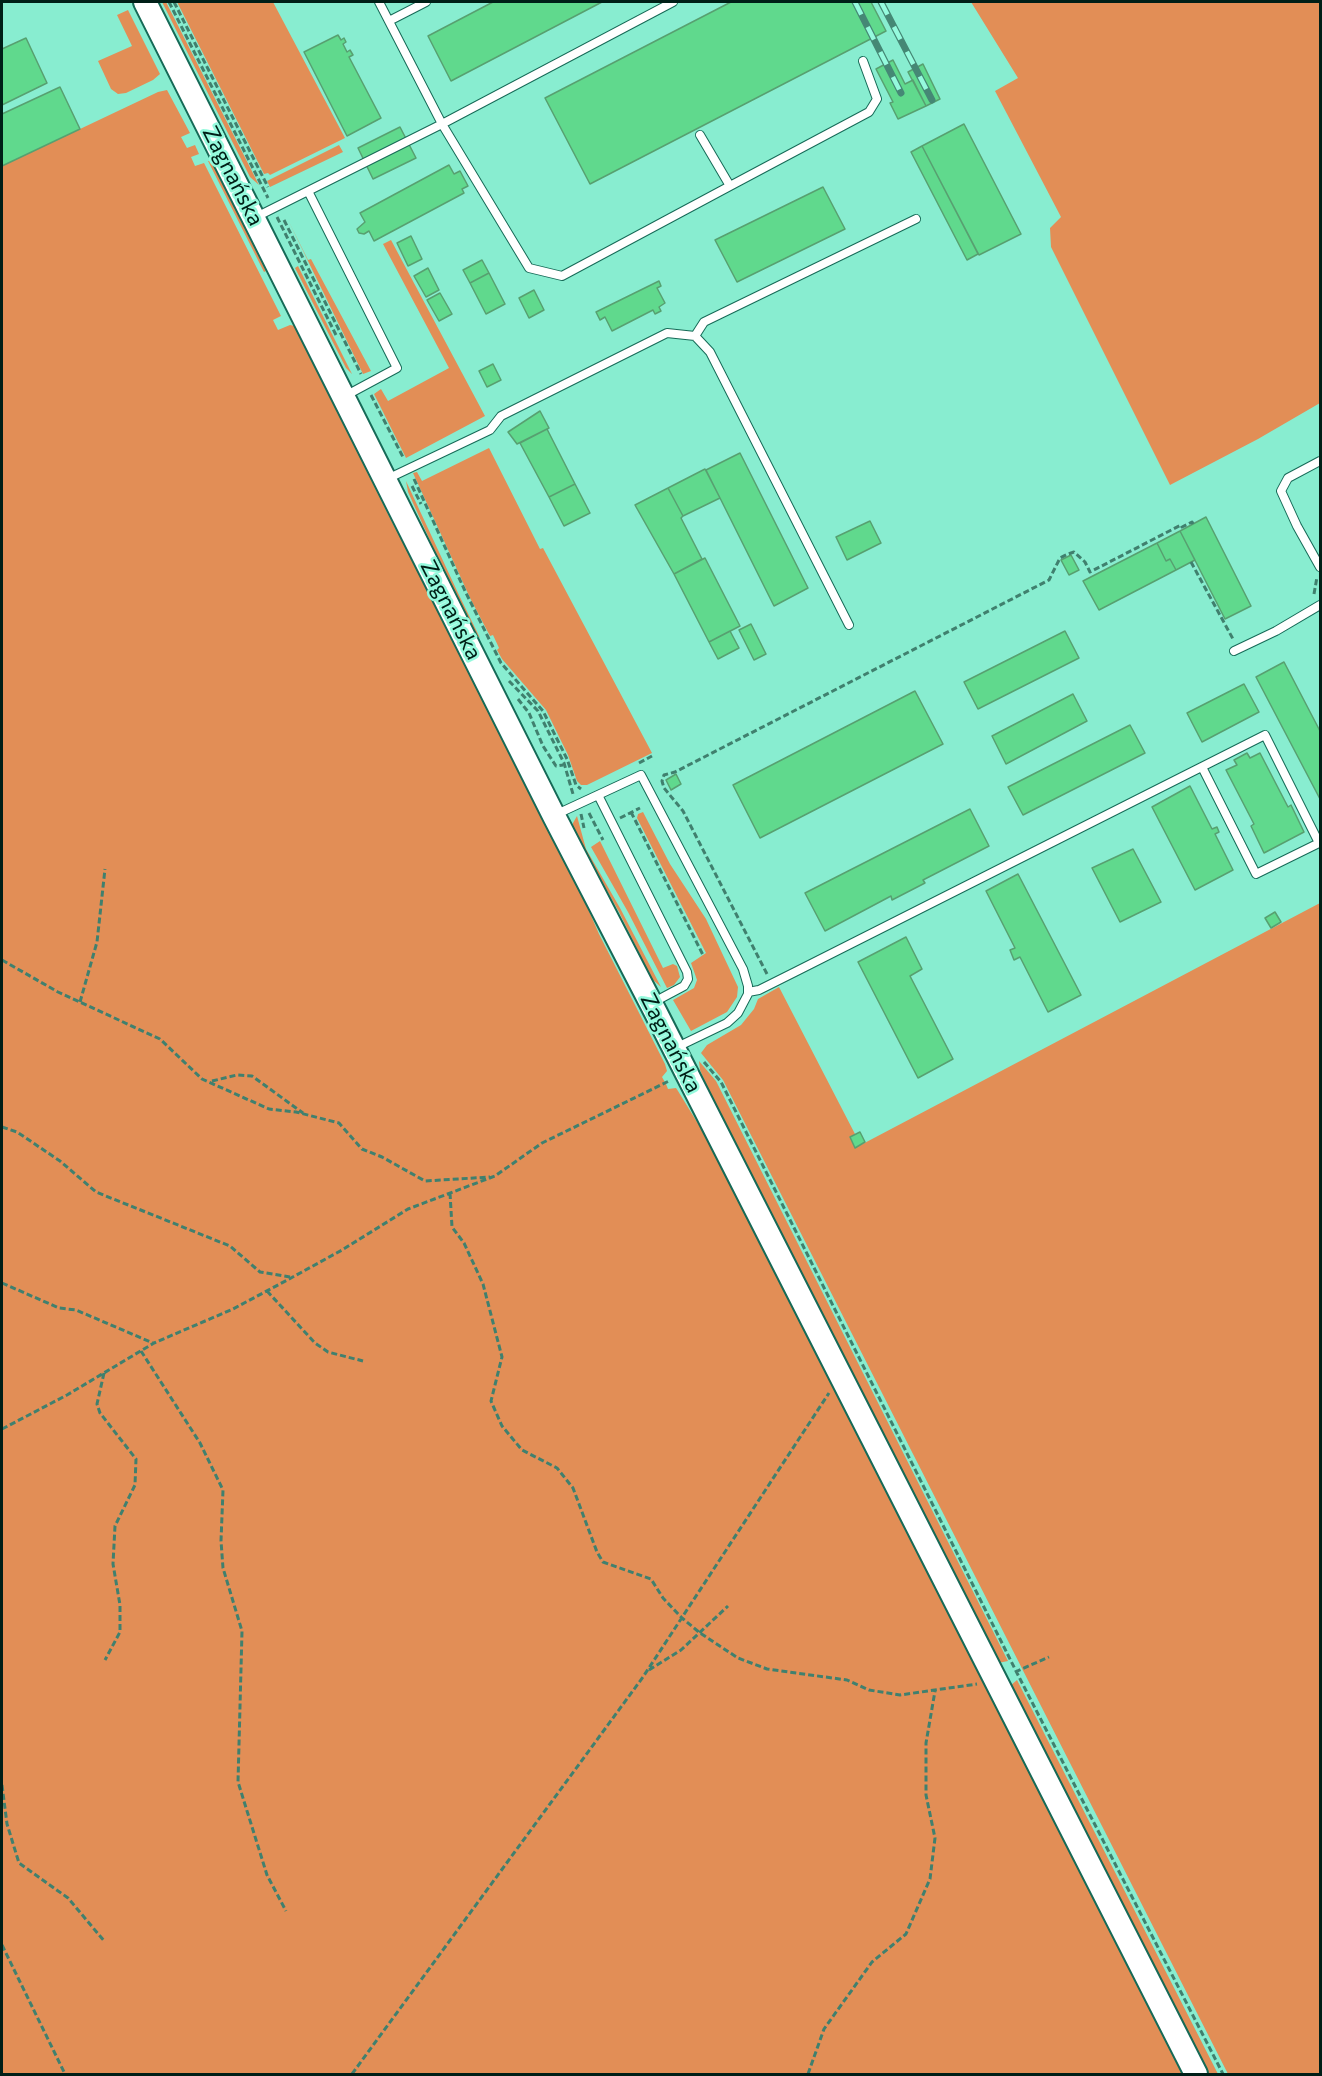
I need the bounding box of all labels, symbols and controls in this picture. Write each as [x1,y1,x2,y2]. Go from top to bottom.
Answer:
street label: Zagnańska [197,122,269,230]
street label: Zagnańska [415,556,487,664]
street label: Zagnańska [635,989,707,1097]

